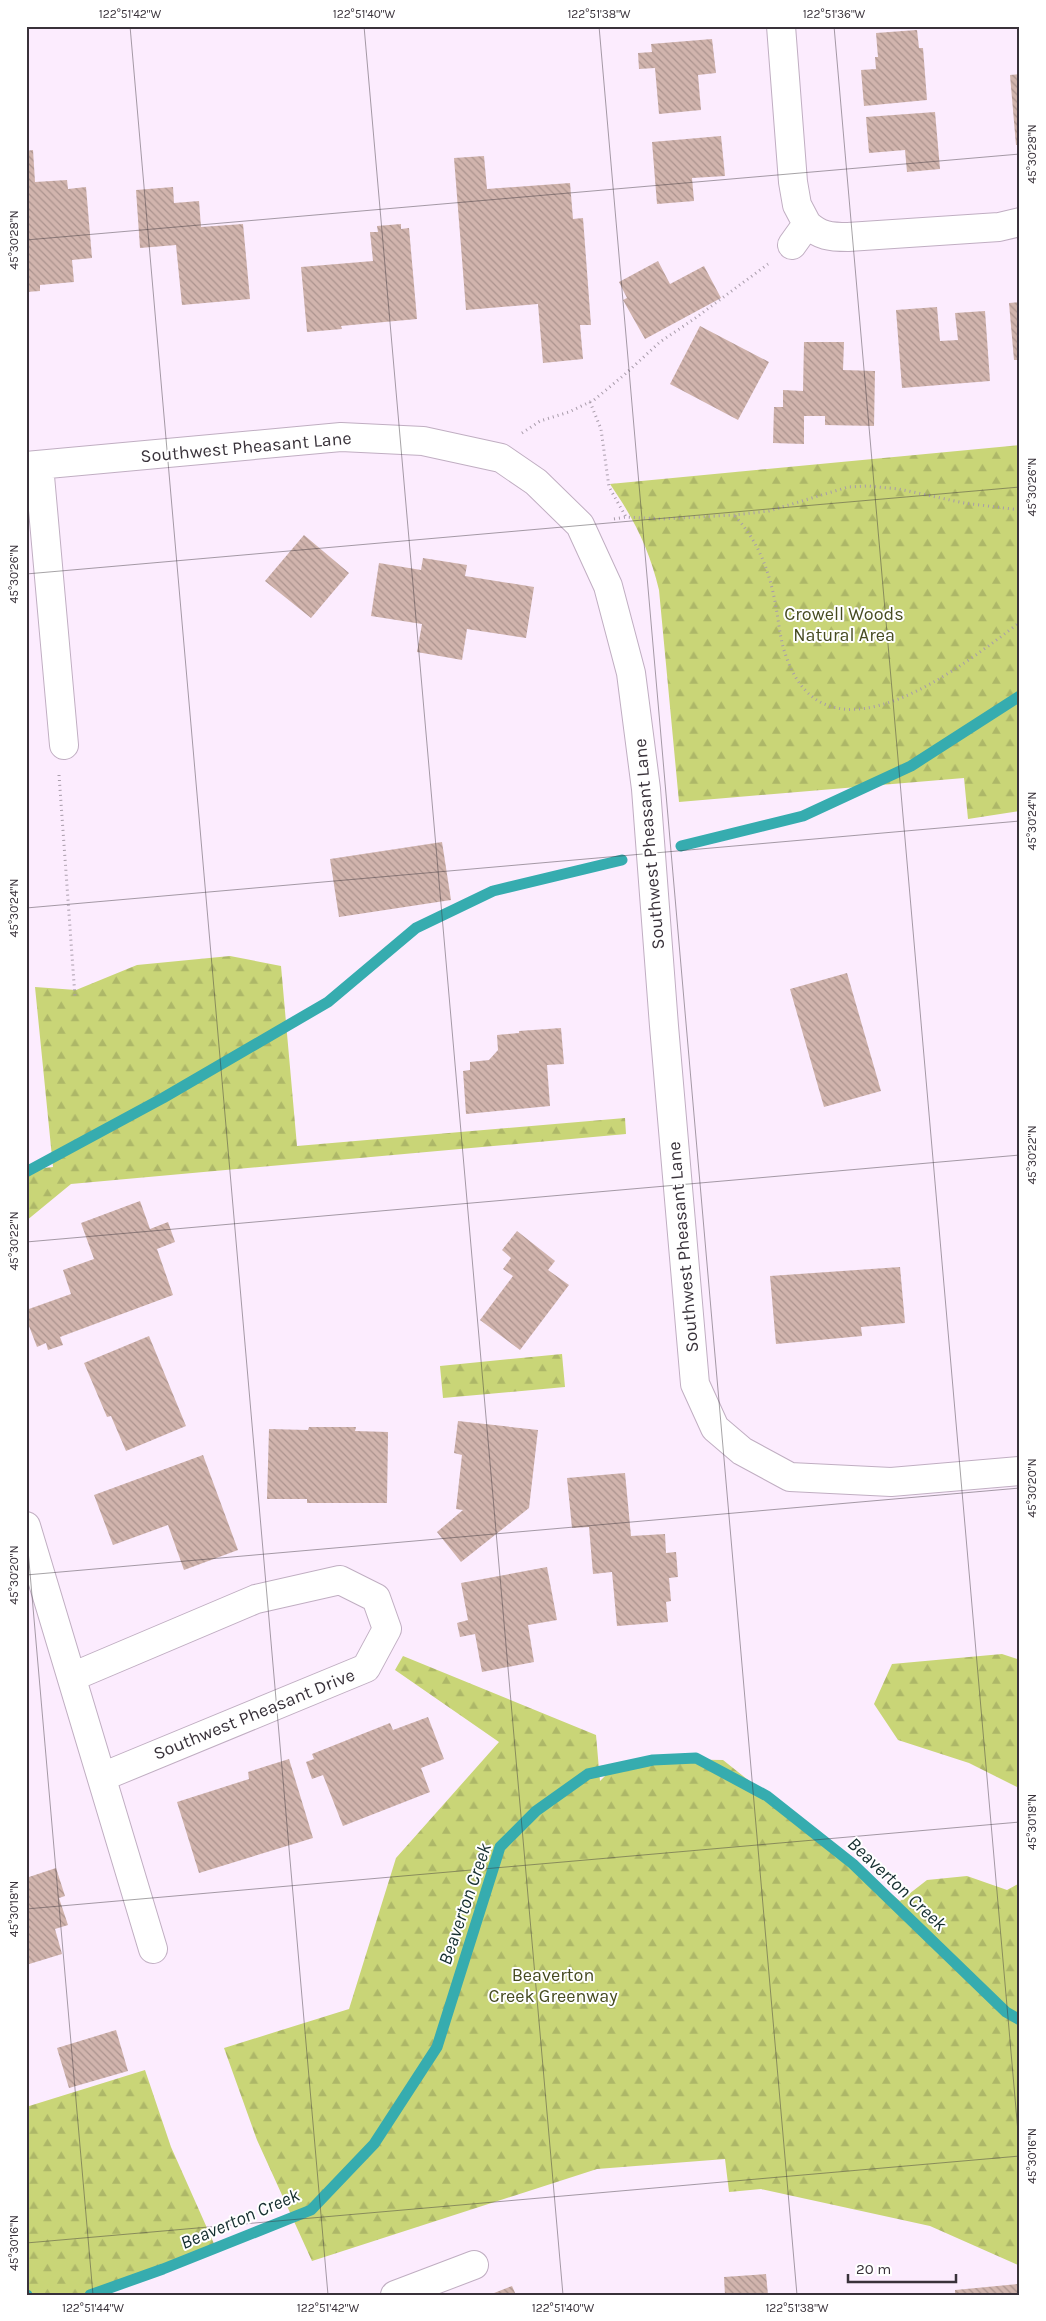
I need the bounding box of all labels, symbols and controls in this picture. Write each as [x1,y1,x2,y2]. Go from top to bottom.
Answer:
text: 122°51'42"W [99,7,161,21]
text: 122°51'40"W [333,7,396,21]
text: 122°51'38"W [567,7,631,21]
text: 122°51'36"W [803,7,866,21]
text: 45°30'28"N [1025,124,1039,184]
text: 45°30'28"N [7,210,21,270]
street label: Southwest Pheasant Lane [140,427,352,467]
text: 45°30'26"N [1025,457,1039,517]
text: 45°30'26"N [7,544,21,604]
park label: Crowell Woods Natural Area [784,603,904,646]
street label: Southwest Pheasant Lane [629,738,669,950]
text: 45°30'24"N [1025,792,1039,850]
text: 45°30'24"N [7,879,21,937]
text: 45°30'22"N [1025,1125,1039,1185]
street label: Southwest Pheasant Lane [663,1141,703,1353]
text: 45°30'22"N [7,1211,21,1271]
text: 45°30'20"N [1025,1458,1039,1518]
text: 45°30'20"N [7,1545,21,1605]
street label: Southwest Pheasant Drive [150,1663,358,1765]
text: 45°30'18"N [1025,1794,1039,1850]
water label: Beaverton Creek [843,1833,951,1936]
water label: Beaverton Creek [434,1840,496,1968]
text: 45°30'18"N [7,1881,21,1937]
park label: Beaverton Creek Greenway [488,1964,618,2007]
text: 45°30'16"N [1025,2128,1039,2184]
water label: Beaverton Creek [177,2184,303,2254]
text: 45°30'16"N [7,2215,21,2271]
scale bar [848,2251,956,2283]
text: 20 m [856,2260,891,2278]
text: 122°51'44"W [62,2301,124,2315]
text: 122°51'42"W [297,2301,359,2315]
text: 122°51'40"W [532,2301,595,2315]
text: 122°51'38"W [765,2301,829,2315]

